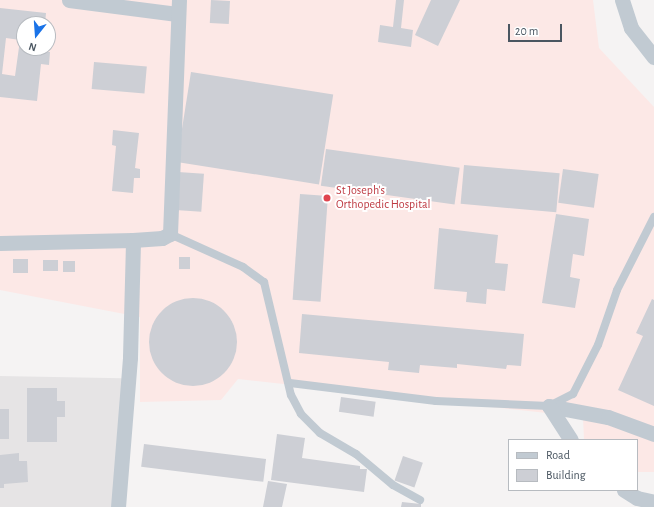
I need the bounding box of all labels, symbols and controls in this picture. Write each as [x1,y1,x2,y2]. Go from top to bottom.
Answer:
north arrow [16,16,56,56]
scale bar [510,16,564,42]
text: 20 m [515,25,538,37]
text: N [27,41,38,53]
place label: St Joseph's Orthopedic Hospital [336,184,430,212]
marker: St Joseph's Orthopedic Hospital [321,192,333,204]
legend [508,439,638,491]
text: Road [546,449,570,461]
text: Building [546,469,586,481]

